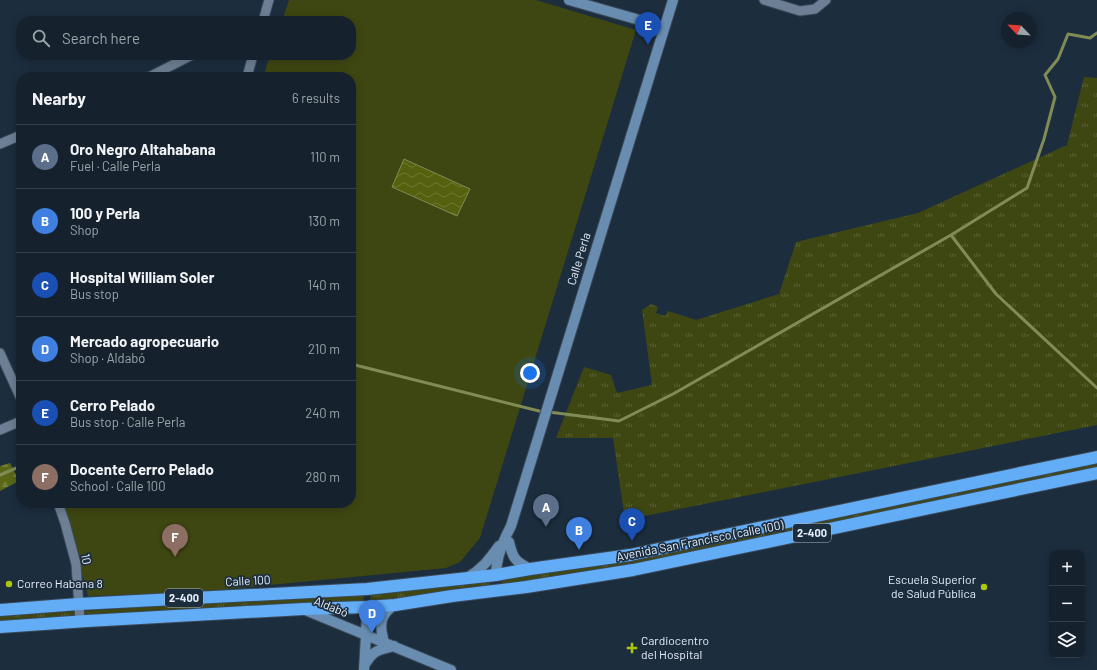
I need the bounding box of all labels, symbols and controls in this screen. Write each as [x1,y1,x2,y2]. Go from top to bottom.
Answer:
pin: E [635,12,661,45]
north arrow [1001,12,1037,48]
search box [16,16,356,60]
icon: search [30,27,52,49]
text: Search here [62,29,140,47]
text: Nearby [32,88,86,108]
text: 6 results [292,90,340,106]
text: Oro Negro Altahabana [70,140,216,158]
text: A [41,149,49,165]
text: 110 m [310,149,340,165]
text: Fuel · Calle Perla [70,158,161,174]
text: 100 y Perla [70,204,140,222]
text: B [41,213,49,229]
text: 130 m [308,213,340,229]
text: Shop [70,222,99,238]
street label: Calle Perla [563,231,593,287]
text: Hospital William Soler [70,268,214,286]
text: C [41,277,49,293]
text: 140 m [308,277,340,293]
text: Bus stop [70,286,119,302]
text: Mercado agropecuario [70,332,219,350]
text: D [41,341,49,357]
text: 210 m [308,341,340,357]
text: Shop · Aldabó [70,350,145,366]
your location [520,363,540,383]
text: Cerro Pelado [70,396,155,414]
text: E [41,405,49,421]
text: 240 m [305,405,340,421]
text: Bus stop · Calle Perla [70,414,185,430]
text: Docente Cerro Pelado [70,460,214,478]
text: F [41,469,49,485]
text: 280 m [306,469,340,485]
text: School · Calle 100 [70,478,166,494]
pin: A [533,494,559,527]
pin: C [619,508,645,541]
pin: B [566,517,592,550]
street label: Avenida San Francisco (calle 100) [615,517,785,563]
pin: F [162,524,188,557]
road number: 2-400 [793,524,831,542]
map controls [1049,550,1085,658]
button: + [1049,550,1085,586]
street label: 10 [79,552,95,566]
street label: Calle 100 [225,572,271,588]
place label: Escuela Superior de Salud Pública [888,572,977,600]
place label: Correo Habana 8 [17,576,103,590]
marker: Correo Habana 8 [4,579,14,589]
marker: Escuela Superior de Salud Pública [979,582,989,592]
button: − [1049,586,1085,622]
road number: 2-400 [165,589,203,607]
street label: Aldabó [312,593,351,619]
pin: D [359,600,385,633]
button: layers [1049,622,1085,658]
place label: Cardiocentro del Hospital [641,633,709,661]
marker: Cardiocentro del Hospital [626,642,638,654]

